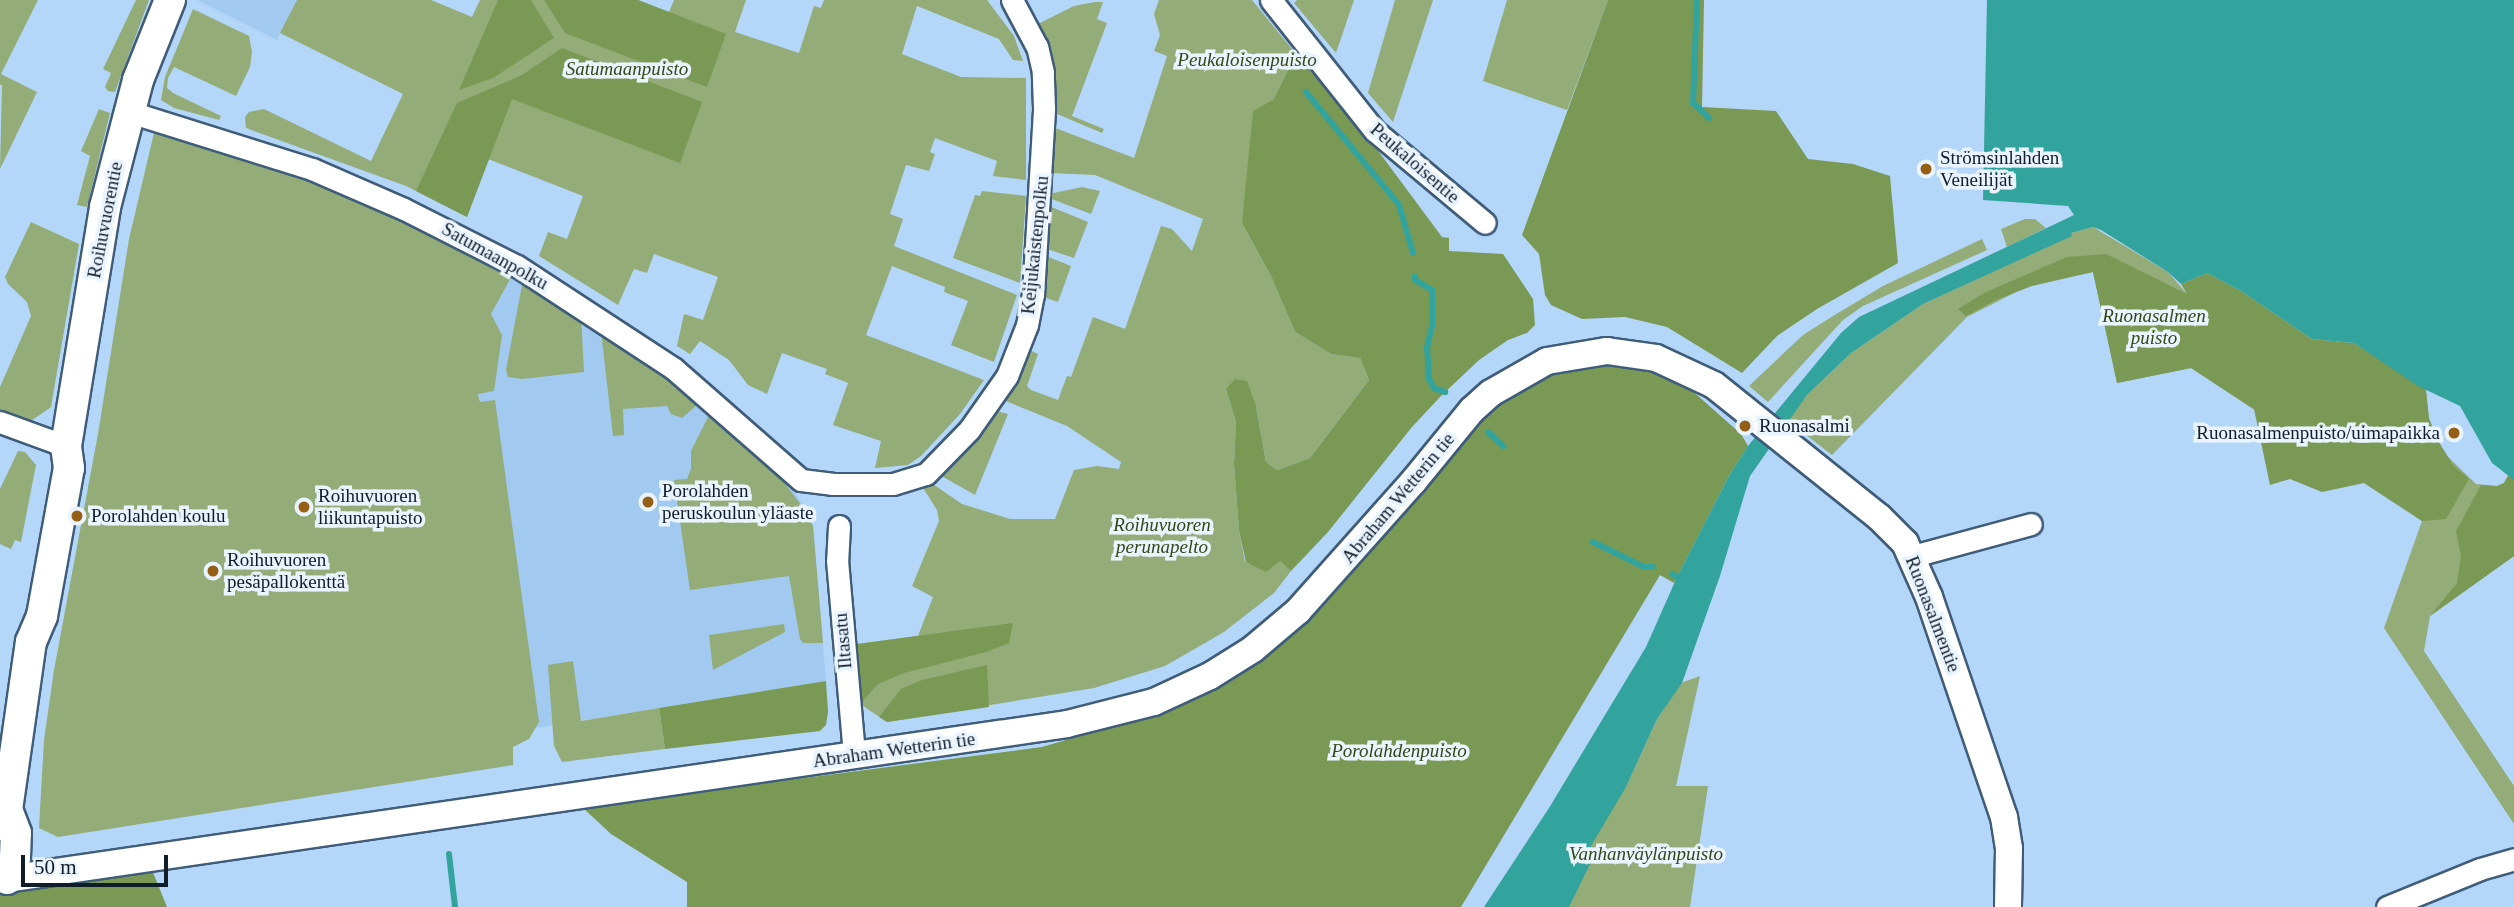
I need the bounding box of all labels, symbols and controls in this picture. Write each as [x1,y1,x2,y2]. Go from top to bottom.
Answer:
park label: Peukaloisenpuisto [1177,49,1317,71]
park label: Satumaanpuisto [566,58,688,80]
street label: Peukaloisentie [1366,118,1464,208]
place label: Strömsinlahden Veneilijät [1940,147,2059,191]
street label: Roihuvuorentie [83,160,127,280]
marker: Strömsinlahden Veneilijät [1918,161,1934,177]
street label: Keijukaistenpolku [1016,175,1054,315]
street label: Satumaanpolku [438,217,552,295]
park label: Ruonasalmen puisto [2102,305,2206,349]
place label: Ruonasalmi [1759,415,1850,437]
marker: Ruonasalmi [1737,418,1753,434]
place label: Ruonasalmenpuisto/uimapaikka [2196,422,2440,444]
marker: Ruonasalmenpuisto/uimapaikka [2446,425,2462,441]
street label: Abraham Wetterin tie [1337,428,1459,568]
place label: Porolahden peruskoulun yläaste [662,480,813,524]
place label: Roihuvuoren liikuntapuisto [318,485,422,529]
marker: Porolahden peruskoulun yläaste [640,494,656,510]
marker: Roihuvuoren liikuntapuisto [296,499,312,515]
place label: Porolahden koulu [91,505,226,527]
marker: Porolahden koulu [69,508,85,524]
park label: Roihuvuoren perunapelto [1113,514,1211,558]
place label: Roihuvuoren pesäpallokenttä [227,549,345,593]
street label: Ruonasalmentie [1900,553,1966,675]
marker: Roihuvuoren pesäpallokenttä [205,563,221,579]
street label: Iltasatu [829,612,857,670]
street label: Abraham Wetterin tie [811,727,977,773]
park label: Porolahdenpuisto [1331,740,1467,762]
scale bar [24,841,172,885]
park label: Vanhanväylänpuisto [1569,843,1723,865]
text: 50 m [34,855,77,879]

